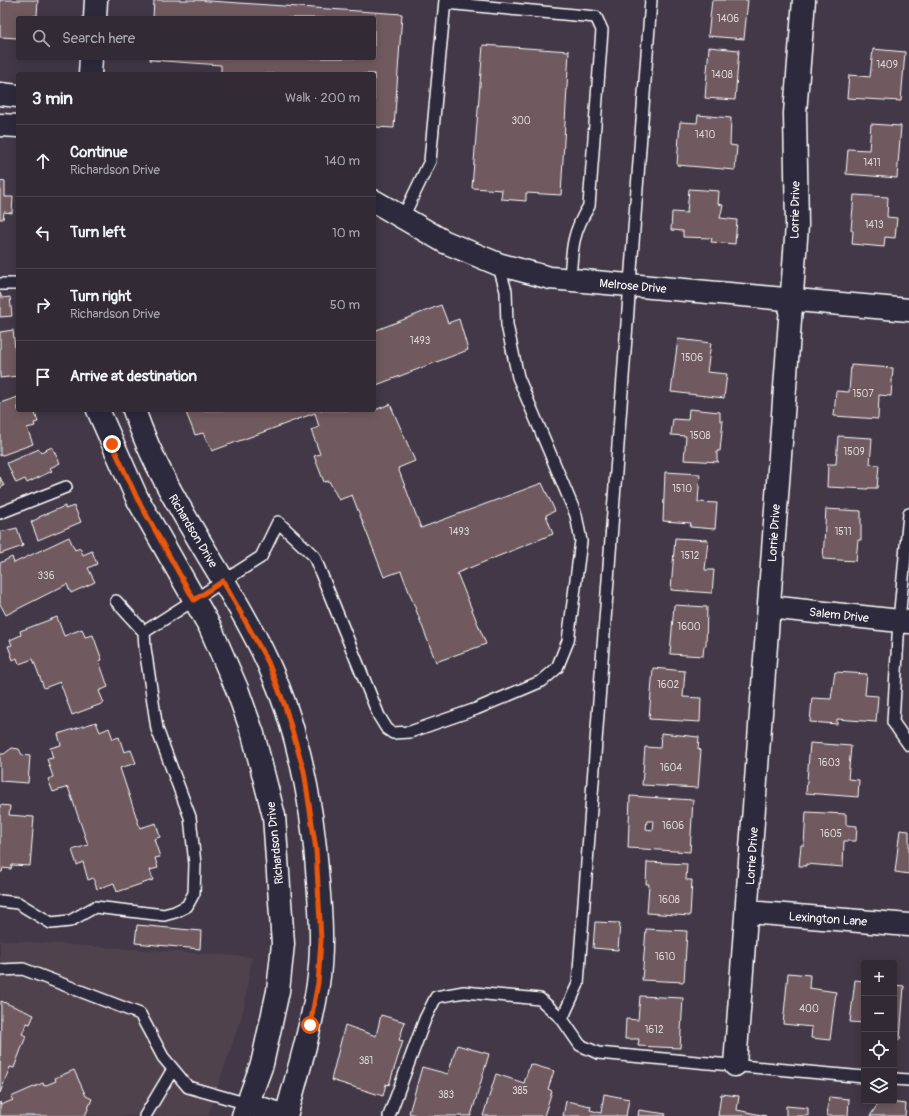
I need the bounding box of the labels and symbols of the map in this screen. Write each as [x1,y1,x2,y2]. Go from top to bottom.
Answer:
house number: 1406 [717,13,739,25]
house number: 1409 [876,59,898,71]
house number: 1408 [711,69,733,81]
house number: 300 [511,115,531,127]
house number: 1410 [695,129,715,141]
house number: 1411 [863,157,881,169]
street label: Lorrie Drive [787,181,804,239]
house number: 1413 [864,219,884,231]
street label: Melrose Drive [599,276,667,297]
house number: 1493 [410,335,431,347]
house number: 1506 [681,352,703,364]
house number: 1507 [852,388,874,400]
house number: 1508 [689,430,711,442]
route end [103,435,121,453]
house number: 1509 [843,446,865,458]
house number: 1510 [672,483,692,495]
street label: Richardson Drive [165,492,220,571]
street label: Lorrie Drive [765,503,784,563]
house number: 1493 [449,526,470,538]
house number: 1511 [834,526,852,538]
house number: 1512 [681,550,700,562]
house number: 336 [38,570,55,582]
street label: Salem Drive [808,605,870,626]
house number: 1600 [677,621,701,633]
house number: 1602 [657,679,679,691]
house number: 1603 [818,757,840,769]
house number: 1604 [660,762,682,774]
street label: Richardson Drive [264,801,287,885]
house number: 1606 [662,820,684,832]
street label: Lorrie Drive [743,826,762,886]
house number: 1605 [820,828,842,840]
house number: 1608 [658,894,680,906]
street label: Lexington Lane [788,909,868,930]
house number: 1610 [655,951,675,963]
house number: 400 [799,1003,819,1015]
route start [301,1016,319,1034]
house number: 1612 [644,1024,664,1036]
house number: 381 [359,1055,373,1067]
house number: 385 [512,1085,528,1097]
house number: 383 [438,1089,455,1101]

